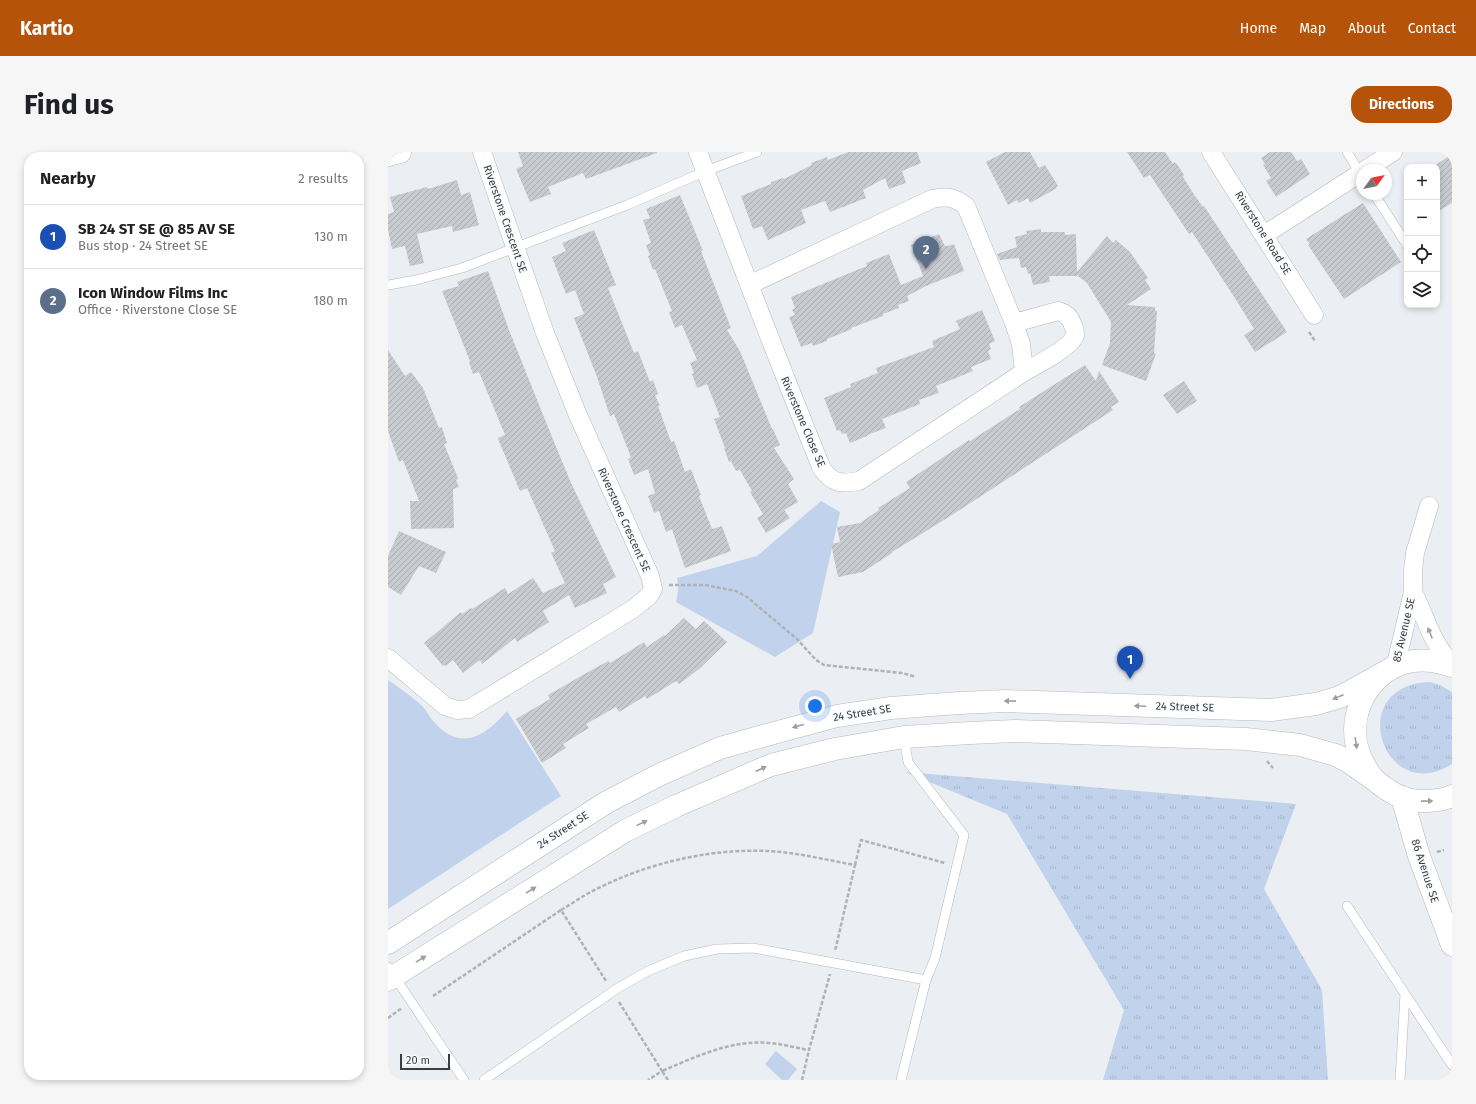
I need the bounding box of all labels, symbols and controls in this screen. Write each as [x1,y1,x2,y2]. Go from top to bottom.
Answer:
text: Kartio [20,17,74,40]
text: Home [1240,20,1277,37]
text: Map [1299,20,1326,37]
text: About [1348,20,1386,37]
text: Contact [1408,20,1456,37]
button: Directions [1351,86,1452,123]
text: Find us [24,88,114,121]
street label: Riverstone Crescent SE [480,163,530,275]
north arrow [1356,164,1392,200]
map controls [1404,164,1440,308]
button: + [1404,164,1440,200]
text: Nearby [40,168,95,189]
text: 2 results [298,171,348,186]
street label: Riverstone Road SE [1232,189,1294,277]
button: − [1404,200,1440,236]
text: SB 24 ST SE @ 85 AV SE [78,220,235,238]
text: 1 [50,229,56,244]
text: 130 m [314,229,348,244]
pin: 2 [913,236,939,269]
button: locate [1404,236,1440,272]
text: Bus stop · 24 Street SE [78,238,208,253]
button: layers [1404,272,1440,308]
text: Icon Window Films Inc [78,284,228,302]
text: 2 [50,293,56,308]
text: 180 m [313,293,348,308]
text: Office · Riverstone Close SE [78,302,237,317]
street label: Riverstone Close SE [778,375,828,470]
street label: Riverstone Crescent SE [595,466,653,574]
street label: 85 Avenue SE [1390,596,1418,664]
one-way arrow [1427,626,1433,638]
pin: 1 [1117,646,1143,679]
one-way arrow [1332,694,1344,700]
your location [805,696,825,716]
one-way arrow [1004,698,1016,705]
street label: 24 Street SE [1156,699,1215,715]
street label: 24 Street SE [832,702,892,724]
one-way arrow [1134,702,1146,709]
one-way arrow [792,723,804,729]
one-way arrow [1353,737,1359,749]
one-way arrow [755,766,766,772]
one-way arrow [1421,798,1434,804]
street label: 24 Street SE [535,809,591,851]
one-way arrow [636,820,648,826]
street label: 86 Avenue SE [1409,838,1441,905]
one-way arrow [526,886,536,894]
one-way arrow [416,955,426,963]
scale bar [400,1052,450,1071]
text: 20 m [406,1054,430,1067]

